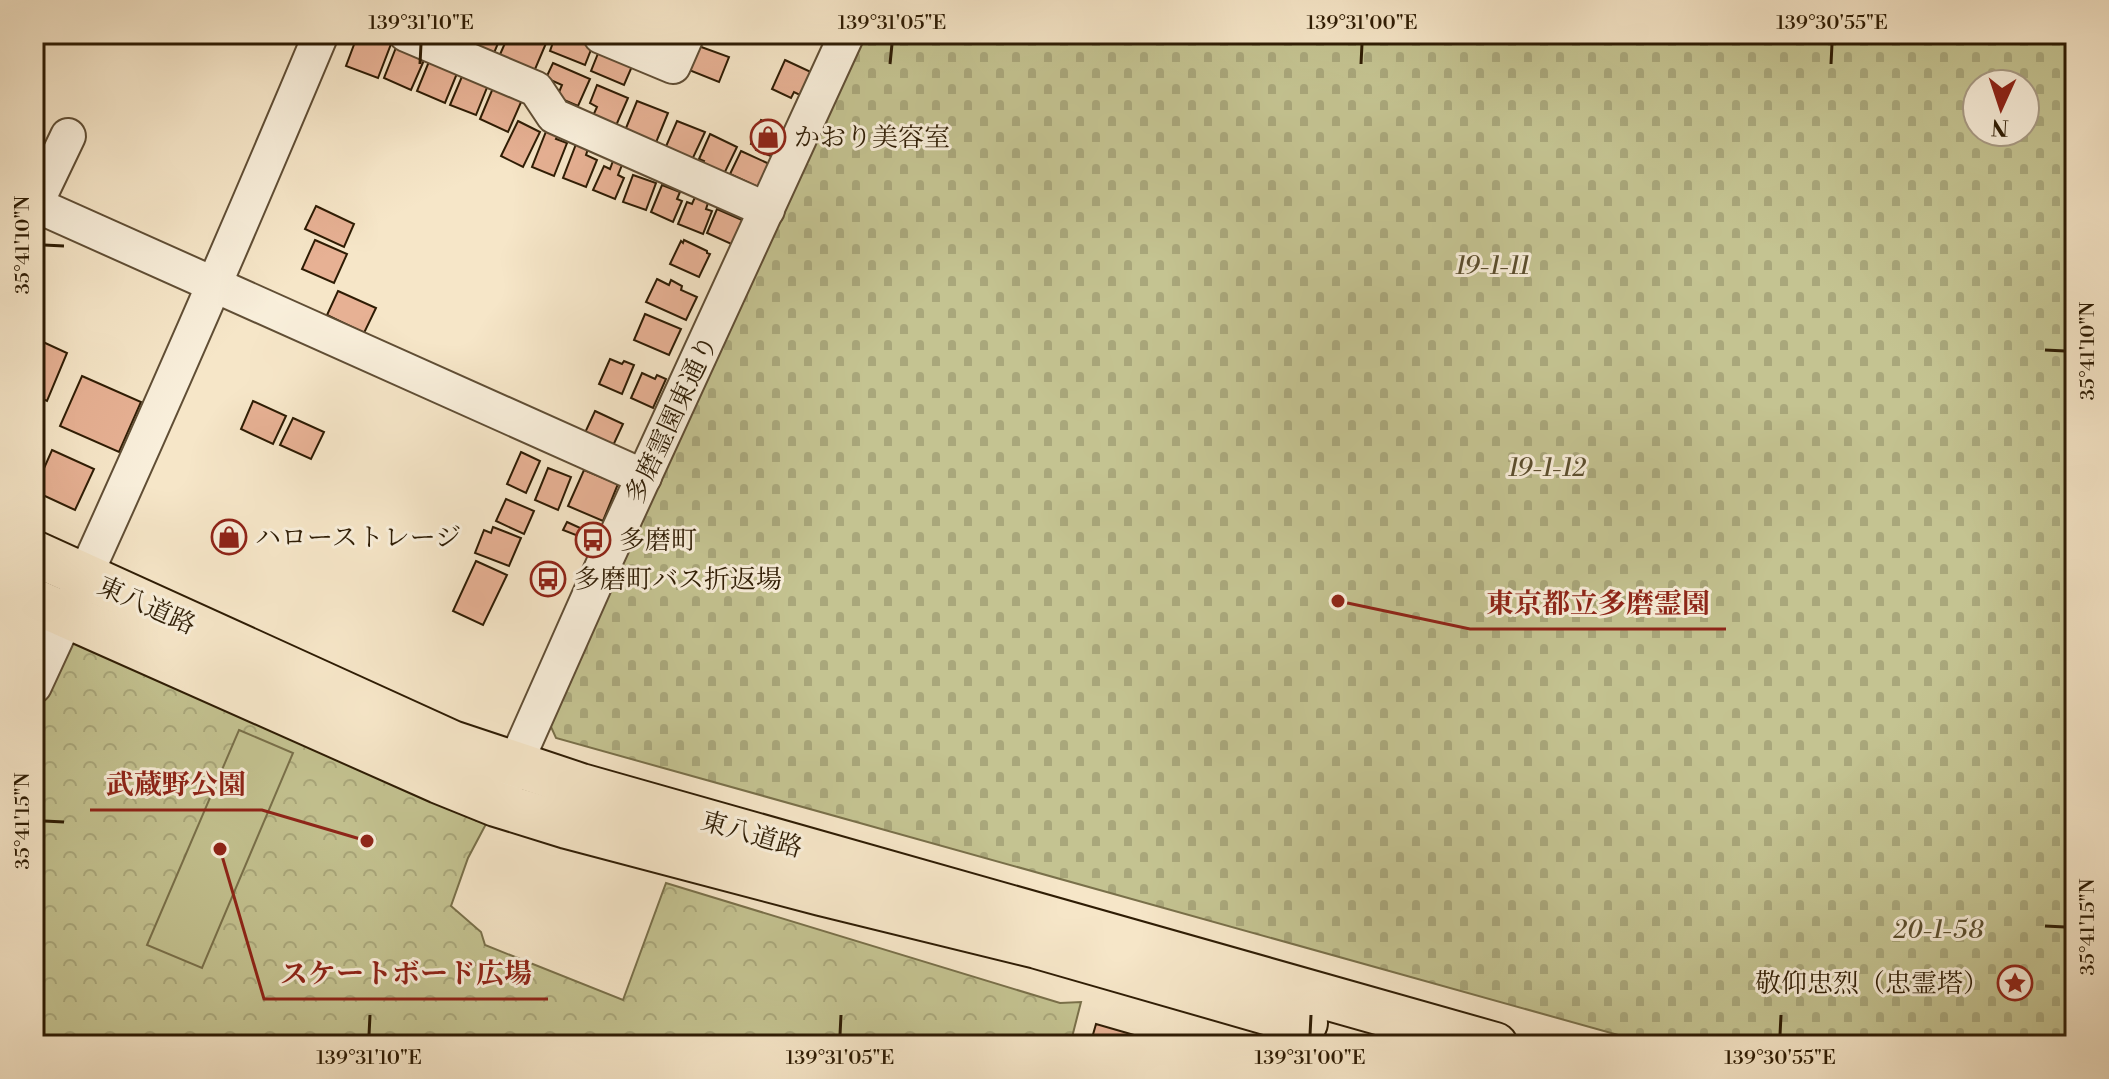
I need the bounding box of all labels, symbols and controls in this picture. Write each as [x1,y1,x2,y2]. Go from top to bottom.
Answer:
text: 139°31'10"E [368,11,474,36]
text: 139°31'05"E [838,11,946,36]
text: 139°31'00"E [1307,11,1417,36]
text: 139°30'55"E [1776,11,1888,36]
north arrow [1961,68,2041,148]
text: N [1990,113,2009,140]
shop icon: かおり美容室 [749,118,787,156]
place label: かおり美容室 [794,122,950,154]
text: 35°41'10"N [11,196,36,294]
park label: 19-1-11 [1455,250,1529,282]
text: 35°41'10"N [2076,302,2101,400]
street label: 多磨霊園東通り [619,330,725,509]
park label: 19-1-12 [1508,452,1587,484]
shop icon: ハローストレージ [210,518,248,556]
bus stop icon: 多磨町 [574,521,612,559]
place label: ハローストレージ [255,522,461,554]
place label: 多磨町 [619,525,697,557]
bus stop icon: 多磨町バス折返場 [529,560,567,598]
place label: 多磨町バス折返場 [574,564,782,596]
street label: 東八道路 [93,570,201,642]
callout: 東京都立多磨霊園 [1470,577,1726,629]
text: 東京都立多磨霊園 [1486,587,1710,622]
callout: 武蔵野公園 [90,758,262,810]
text: 武蔵野公園 [106,768,246,803]
text: 35°41'15"N [11,773,36,869]
street label: 東八道路 [697,805,806,865]
text: 35°41'15"N [2076,879,2101,975]
park label: 20-1-58 [1893,914,1984,946]
callout: スケートボード広場 [264,947,548,999]
text: スケートボード広場 [280,957,532,992]
place icon: 敬仰忠烈（忠霊塔） [1996,964,2034,1002]
place label: 敬仰忠烈（忠霊塔） [1755,968,1989,1000]
text: 139°31'10"E [316,1046,422,1071]
text: 139°31'05"E [786,1046,894,1071]
text: 139°31'00"E [1255,1046,1365,1071]
text: 139°30'55"E [1724,1046,1836,1071]

